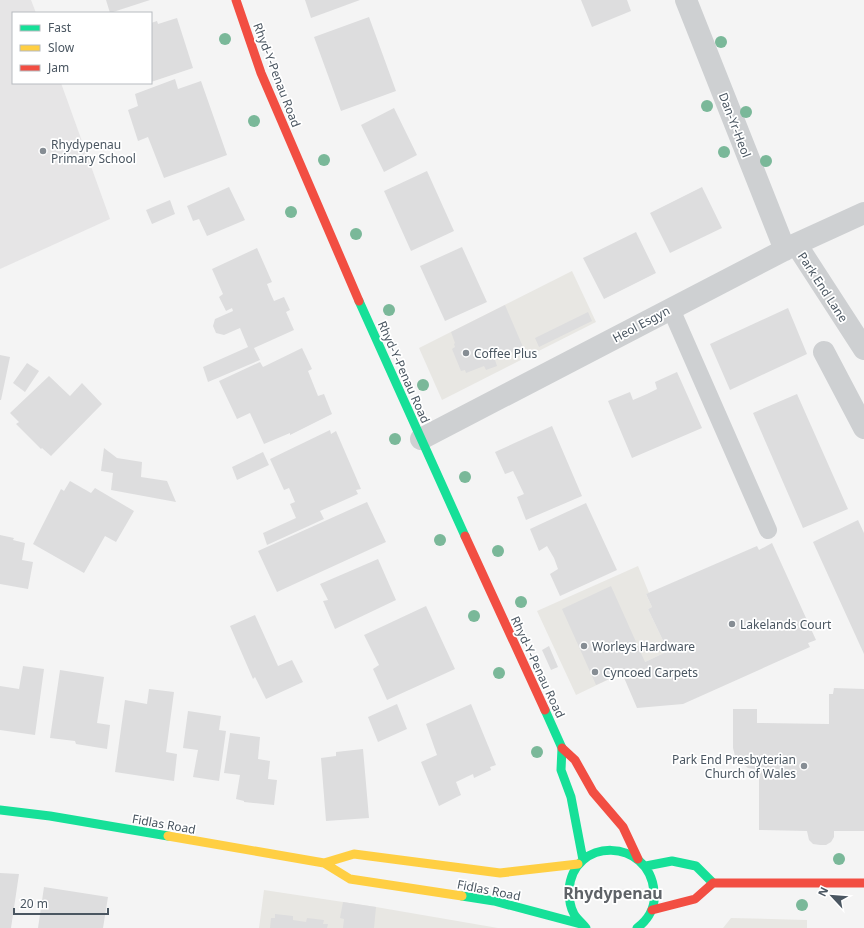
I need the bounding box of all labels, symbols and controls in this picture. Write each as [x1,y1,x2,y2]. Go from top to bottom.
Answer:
legend [12,12,152,84]
text: Fast [48,19,72,36]
street label: Rhyd-Y-Penau Road [249,20,305,130]
text: Slow [48,39,75,56]
text: Jam [47,59,69,76]
street label: Dan-Yr-Heol [715,90,755,160]
place label: Rhydypenau Primary School [51,136,136,167]
marker: Rhydypenau Primary School [38,146,48,156]
street label: Park End Lane [794,249,852,325]
street label: Heol Esgyn [609,302,673,346]
street label: Rhyd-Y-Penau Road [374,318,434,426]
place label: Coffee Plus [474,345,538,362]
marker: Coffee Plus [461,348,471,358]
street label: Rhyd-Y-Penau Road [507,613,569,721]
place label: Lakelands Court [740,616,832,633]
marker: Lakelands Court [727,619,737,629]
place label: Worleys Hardware [592,638,695,655]
marker: Worleys Hardware [579,641,589,651]
place label: Cyncoed Carpets [603,664,698,681]
marker: Cyncoed Carpets [590,667,600,677]
place label: Park End Presbyterian Church of Wales [672,751,796,782]
marker: Park End Presbyterian Church of Wales [799,761,809,771]
street label: Fidlas Road [131,810,197,838]
street label: Fidlas Road [456,876,522,904]
north arrow [812,876,852,916]
district label: Rhydypenau [563,882,663,904]
text: N [814,884,831,899]
scale bar [14,890,108,916]
text: 20 m [20,895,48,912]

